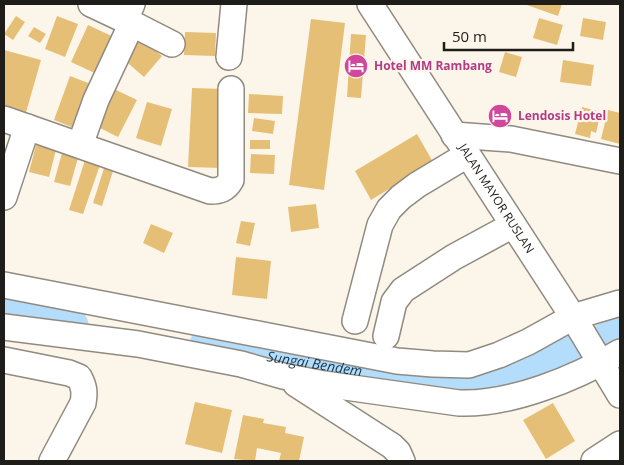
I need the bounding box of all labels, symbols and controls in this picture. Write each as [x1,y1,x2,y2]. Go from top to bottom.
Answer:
scale bar [444,20,573,52]
text: 50 m [452,26,487,46]
hotel icon: Hotel MM Rambang [343,53,369,79]
place label: Hotel MM Rambang [374,57,492,74]
hotel icon: Lendosis Hotel [487,103,513,129]
place label: Lendosis Hotel [518,107,606,124]
street label: JALAN MAYOR RUSLAN [454,139,538,256]
water label: Sungai Bendem [266,346,364,380]

